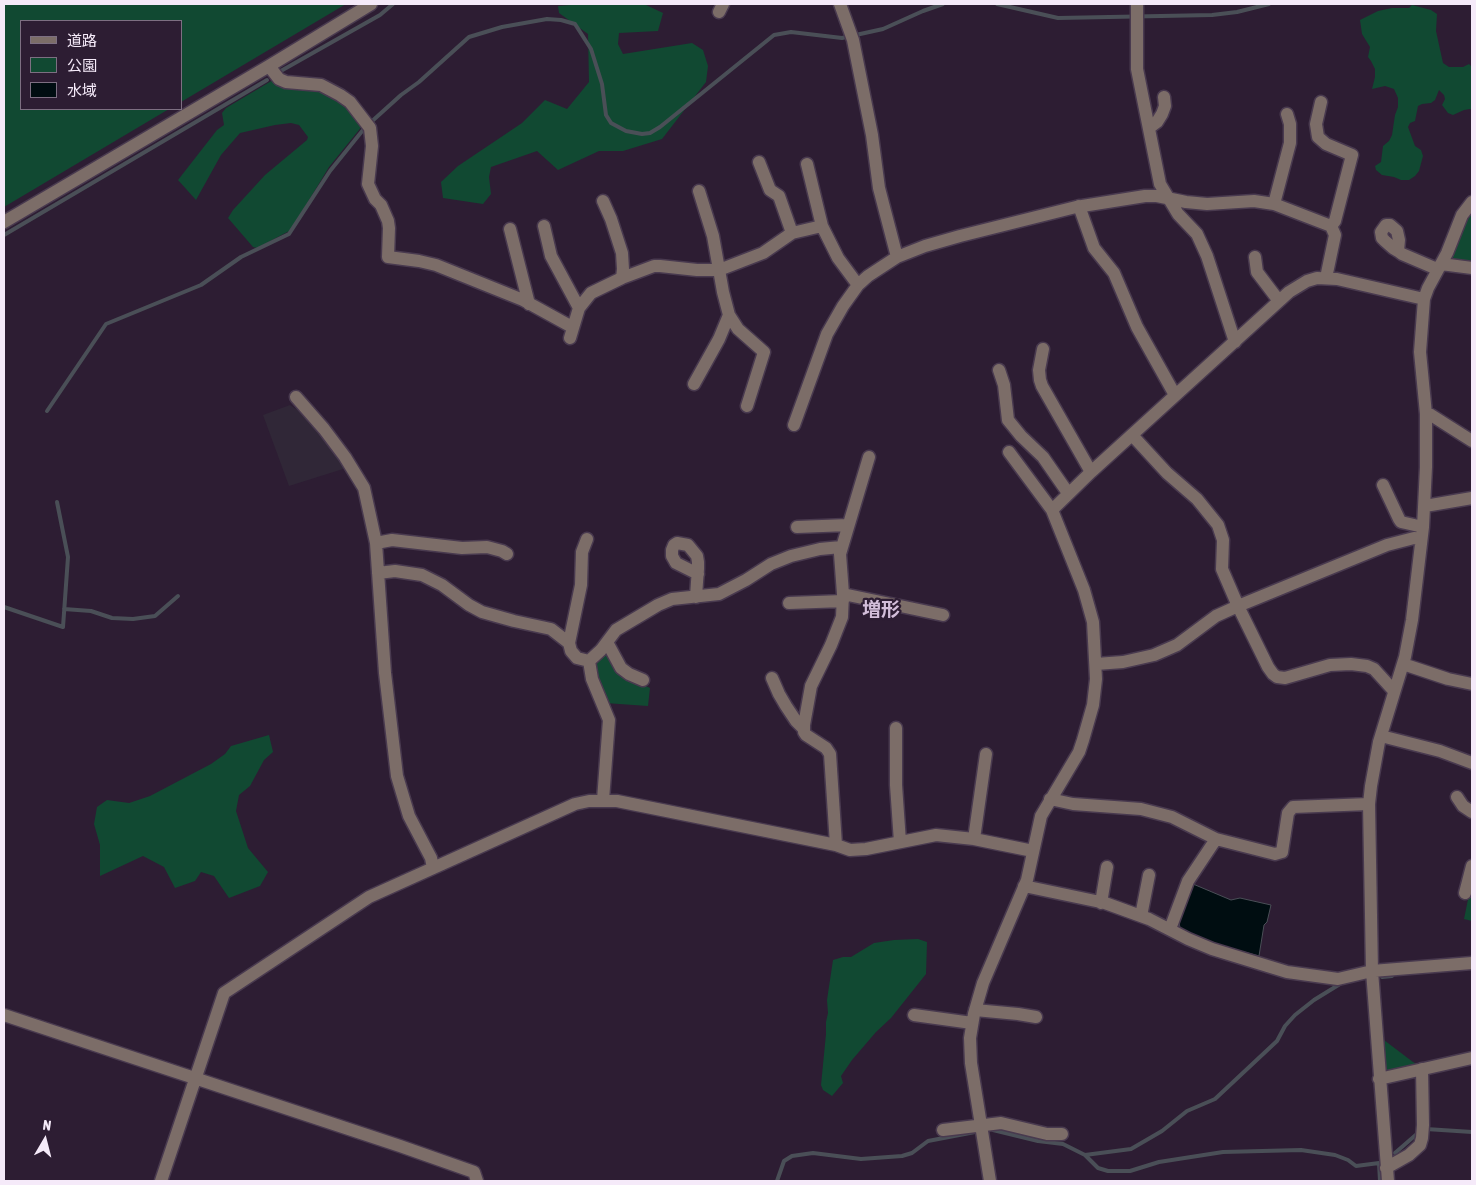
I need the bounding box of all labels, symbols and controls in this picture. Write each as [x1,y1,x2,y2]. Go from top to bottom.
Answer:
legend [20,20,182,110]
text: 道路 [67,32,97,49]
text: 公園 [67,57,97,74]
text: 水域 [67,82,97,99]
district label: 増形 [862,599,900,621]
north arrow [20,1115,70,1165]
text: N [42,1117,52,1134]

